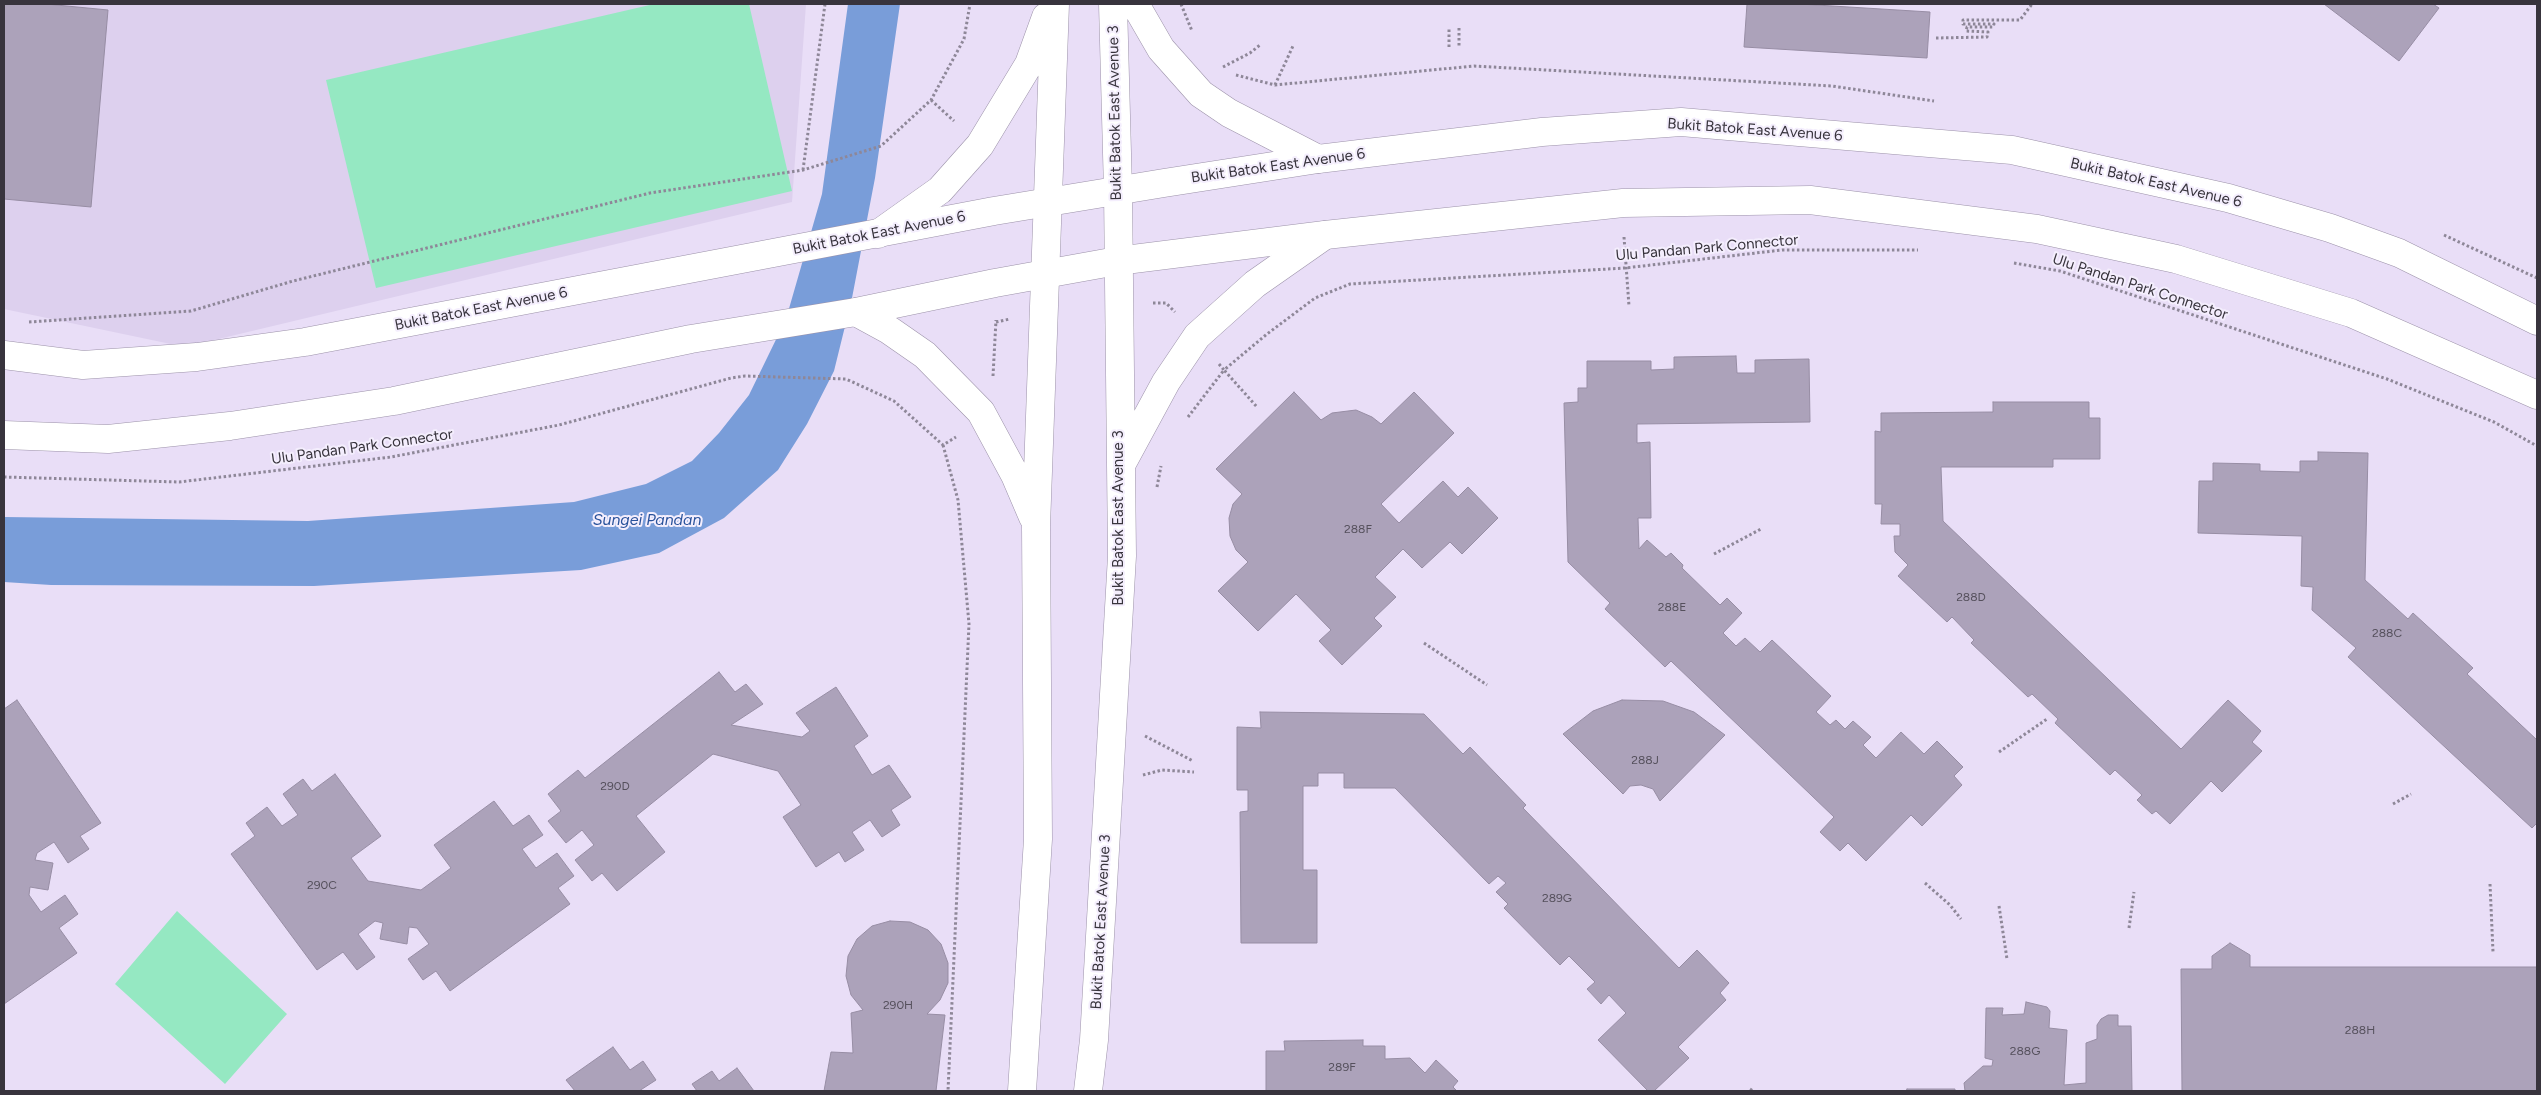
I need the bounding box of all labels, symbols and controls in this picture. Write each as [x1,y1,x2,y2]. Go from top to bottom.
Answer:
street label: Bukit Batok East Avenue 3 [1104,25,1126,201]
street label: Bukit Batok East Avenue 6 [1667,115,1843,145]
street label: Bukit Batok East Avenue 6 [1190,145,1366,187]
street label: Bukit Batok East Avenue 6 [2068,154,2244,212]
street label: Bukit Batok East Avenue 6 [791,207,967,259]
street label: Ulu Pandan Park Connector [1615,231,1799,265]
street label: Ulu Pandan Park Connector [2050,250,2230,324]
street label: Bukit Batok East Avenue 6 [393,283,569,335]
street label: Ulu Pandan Park Connector [270,425,454,469]
street label: Bukit Batok East Avenue 3 [1110,430,1128,606]
water label: Sungei Pandan [593,510,701,530]
house number: 288F [1344,522,1372,536]
house number: 288D [1956,590,1986,604]
house number: 288E [1658,600,1686,614]
house number: 288C [2372,626,2402,640]
house number: 288J [1631,753,1659,767]
house number: 290D [600,779,630,793]
street label: Bukit Batok East Avenue 3 [1087,834,1115,1010]
house number: 290C [307,878,337,892]
house number: 289G [1542,891,1572,905]
house number: 290H [883,998,913,1012]
house number: 288H [2345,1023,2375,1037]
house number: 288G [2010,1044,2040,1058]
house number: 289F [1328,1060,1356,1074]

